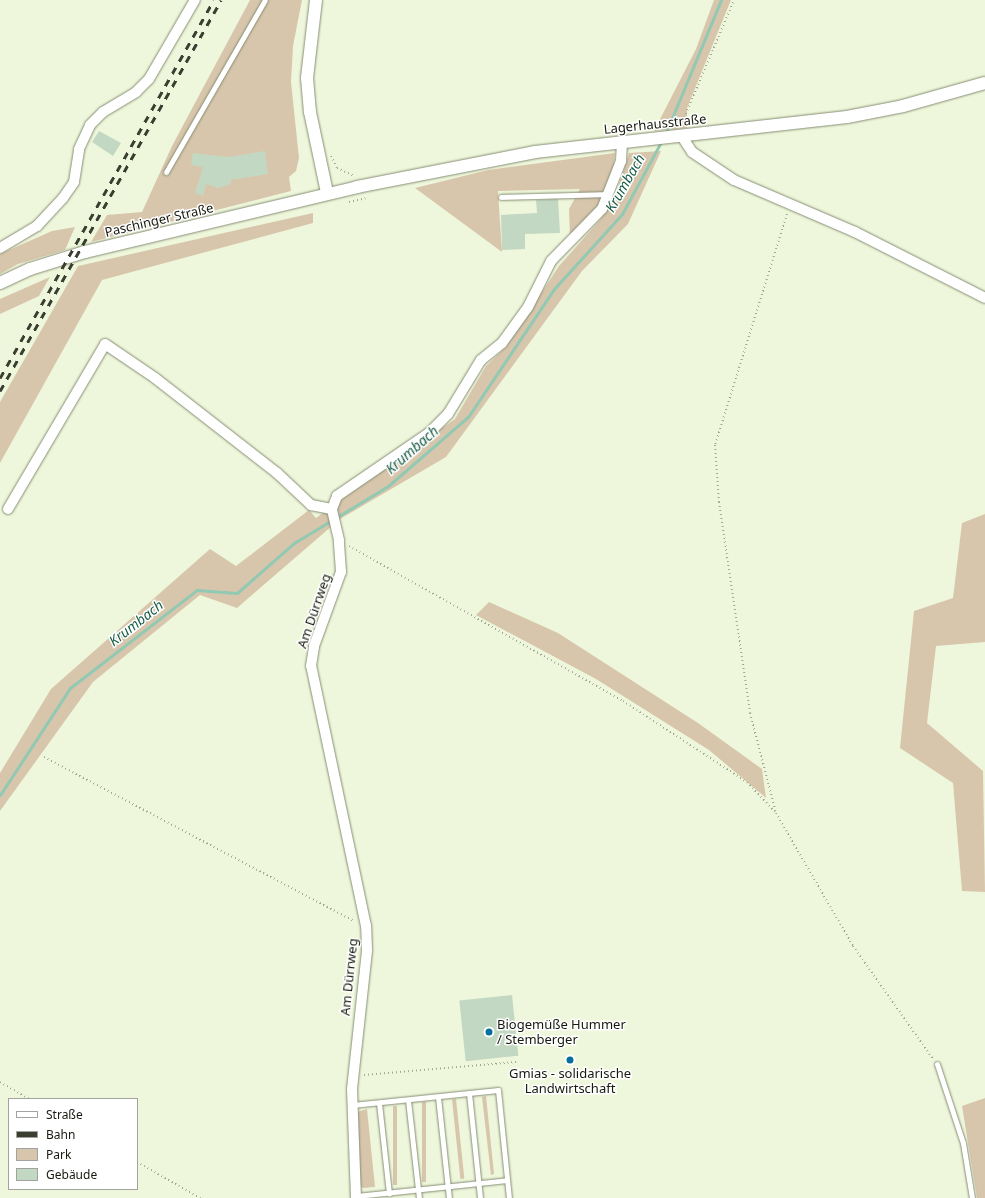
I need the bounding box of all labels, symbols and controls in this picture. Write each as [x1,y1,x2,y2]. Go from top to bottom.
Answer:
street label: Lagerhausstraße [603,111,707,137]
water label: Krumbach [602,151,648,215]
street label: Paschinger Straße [103,200,215,240]
water label: Krumbach [382,423,442,477]
street label: Am Dürrweg [294,572,334,650]
water label: Krumbach [105,597,167,649]
street label: Am Dürrweg [337,938,361,1016]
place label: Biogemüße Hummer / Stemberger [497,1017,626,1048]
marker: Biogemüße Hummer / Stemberger [484,1027,494,1037]
marker: Gmias - solidarische Landwirtschaft [565,1055,575,1065]
place label: Gmias - solidarische Landwirtschaft [509,1066,631,1097]
legend [8,1098,138,1190]
text: Straße [46,1106,83,1123]
text: Bahn [46,1126,75,1143]
text: Park [46,1146,71,1163]
text: Gebäude [46,1166,97,1183]

